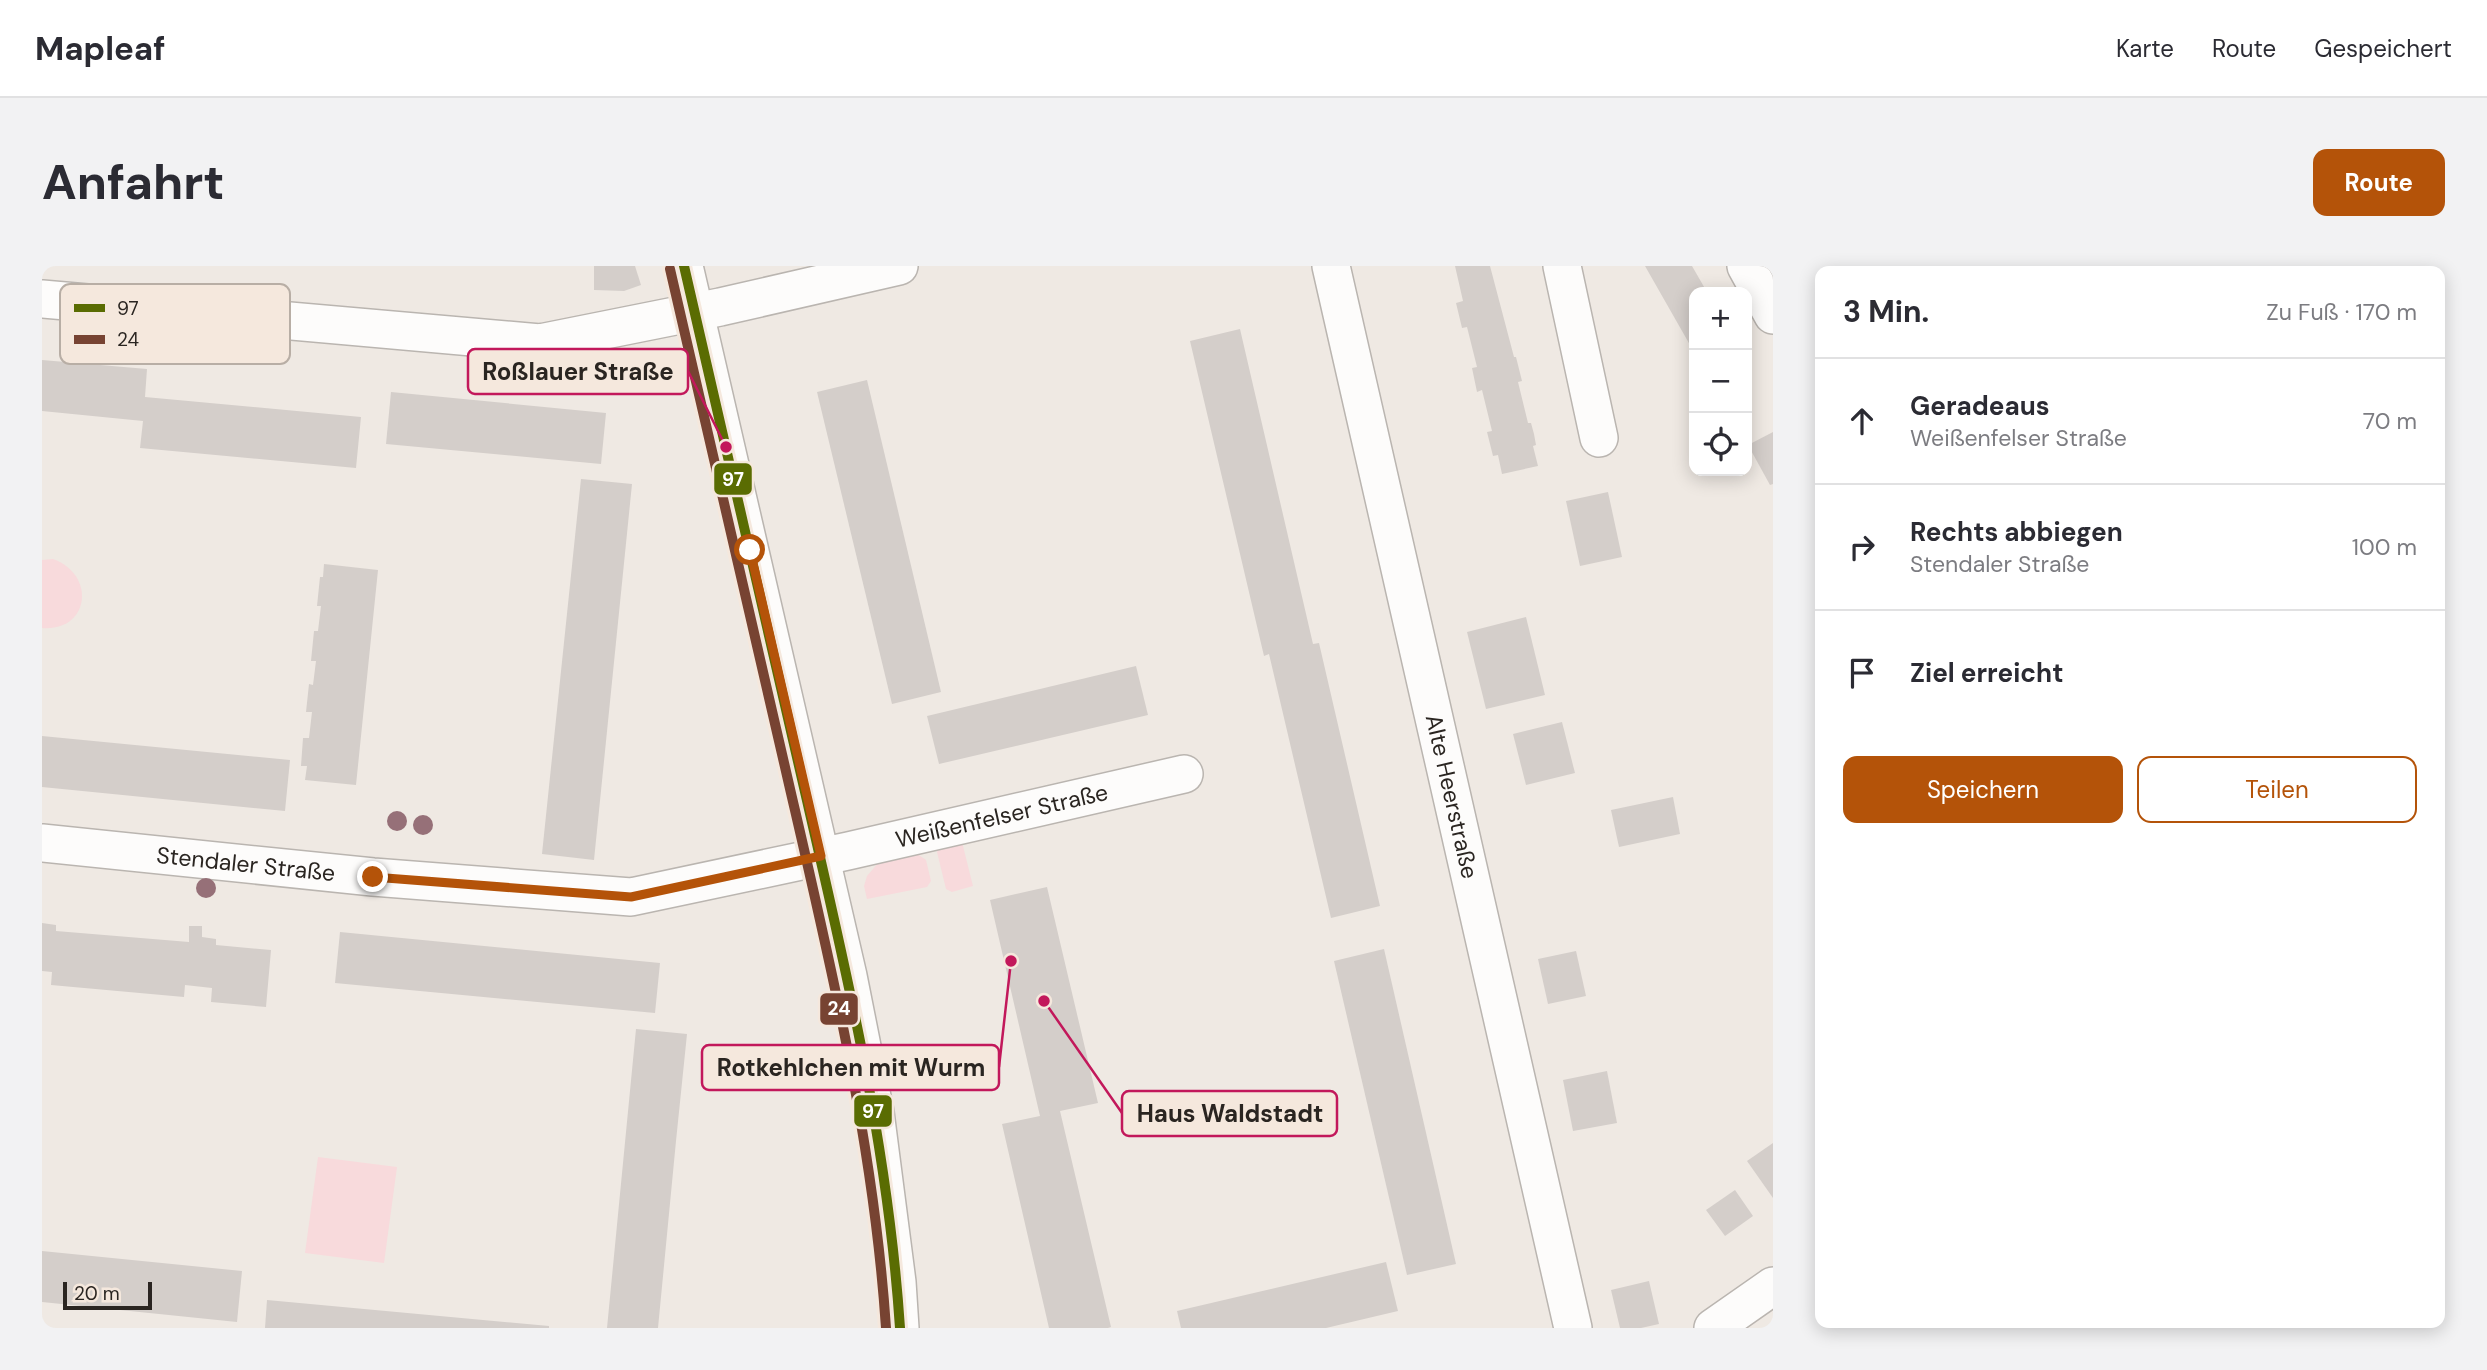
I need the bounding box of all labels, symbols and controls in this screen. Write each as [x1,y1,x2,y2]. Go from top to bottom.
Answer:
text: Mapleaf [35,27,165,70]
text: Karte [2116,33,2174,64]
text: Route [2212,33,2276,64]
text: Gespeichert [2314,33,2452,64]
button: Route [2313,149,2445,216]
text: Anfahrt [42,150,224,214]
legend [60,284,290,364]
map controls [1689,287,1752,476]
button: + [1689,287,1752,350]
text: 3 Min. [1843,292,1929,331]
text: 97 [117,296,139,321]
text: Zu Fuß · 170 m [2266,297,2417,327]
text: 24 [117,327,139,352]
callout: Roßlauer Straße [468,349,688,394]
button: − [1689,350,1752,413]
text: Roßlauer Straße [482,356,674,387]
text: Geradeaus [1910,389,2050,423]
icon: ahead [1843,402,1881,440]
text: 70 m [2363,406,2417,436]
button: locate [1689,413,1752,476]
text: Weißenfelser Straße [1910,423,2127,453]
line badge: 97 [713,462,753,496]
text: 97 [722,467,744,492]
text: Rechts abbiegen [1910,515,2123,549]
icon: right [1843,528,1881,566]
text: 100 m [2352,532,2417,562]
route start [734,534,765,565]
text: Stendaler Straße [1910,549,2089,579]
icon: arrive [1843,654,1881,692]
text: Ziel erreicht [1910,656,2063,690]
street label: Alte Heerstraße [1419,711,1485,882]
button: Speichern [1843,756,2123,823]
button: Teilen [2137,756,2417,823]
street label: Weißenfelser Straße [893,777,1111,855]
street label: Stendaler Straße [155,840,337,888]
route end [357,861,388,892]
line badge: 24 [819,992,859,1026]
text: 24 [827,996,851,1021]
callout: Rotkehlchen mit Wurm [702,1045,999,1090]
text: Rotkehlchen mit Wurm [717,1052,985,1083]
callout: Haus Waldstadt [1122,1091,1337,1136]
line badge: 97 [853,1094,893,1128]
text: Haus Waldstadt [1137,1098,1323,1129]
text: 97 [862,1099,884,1124]
scale bar [63,1279,152,1311]
text: 20 m [74,1281,120,1306]

